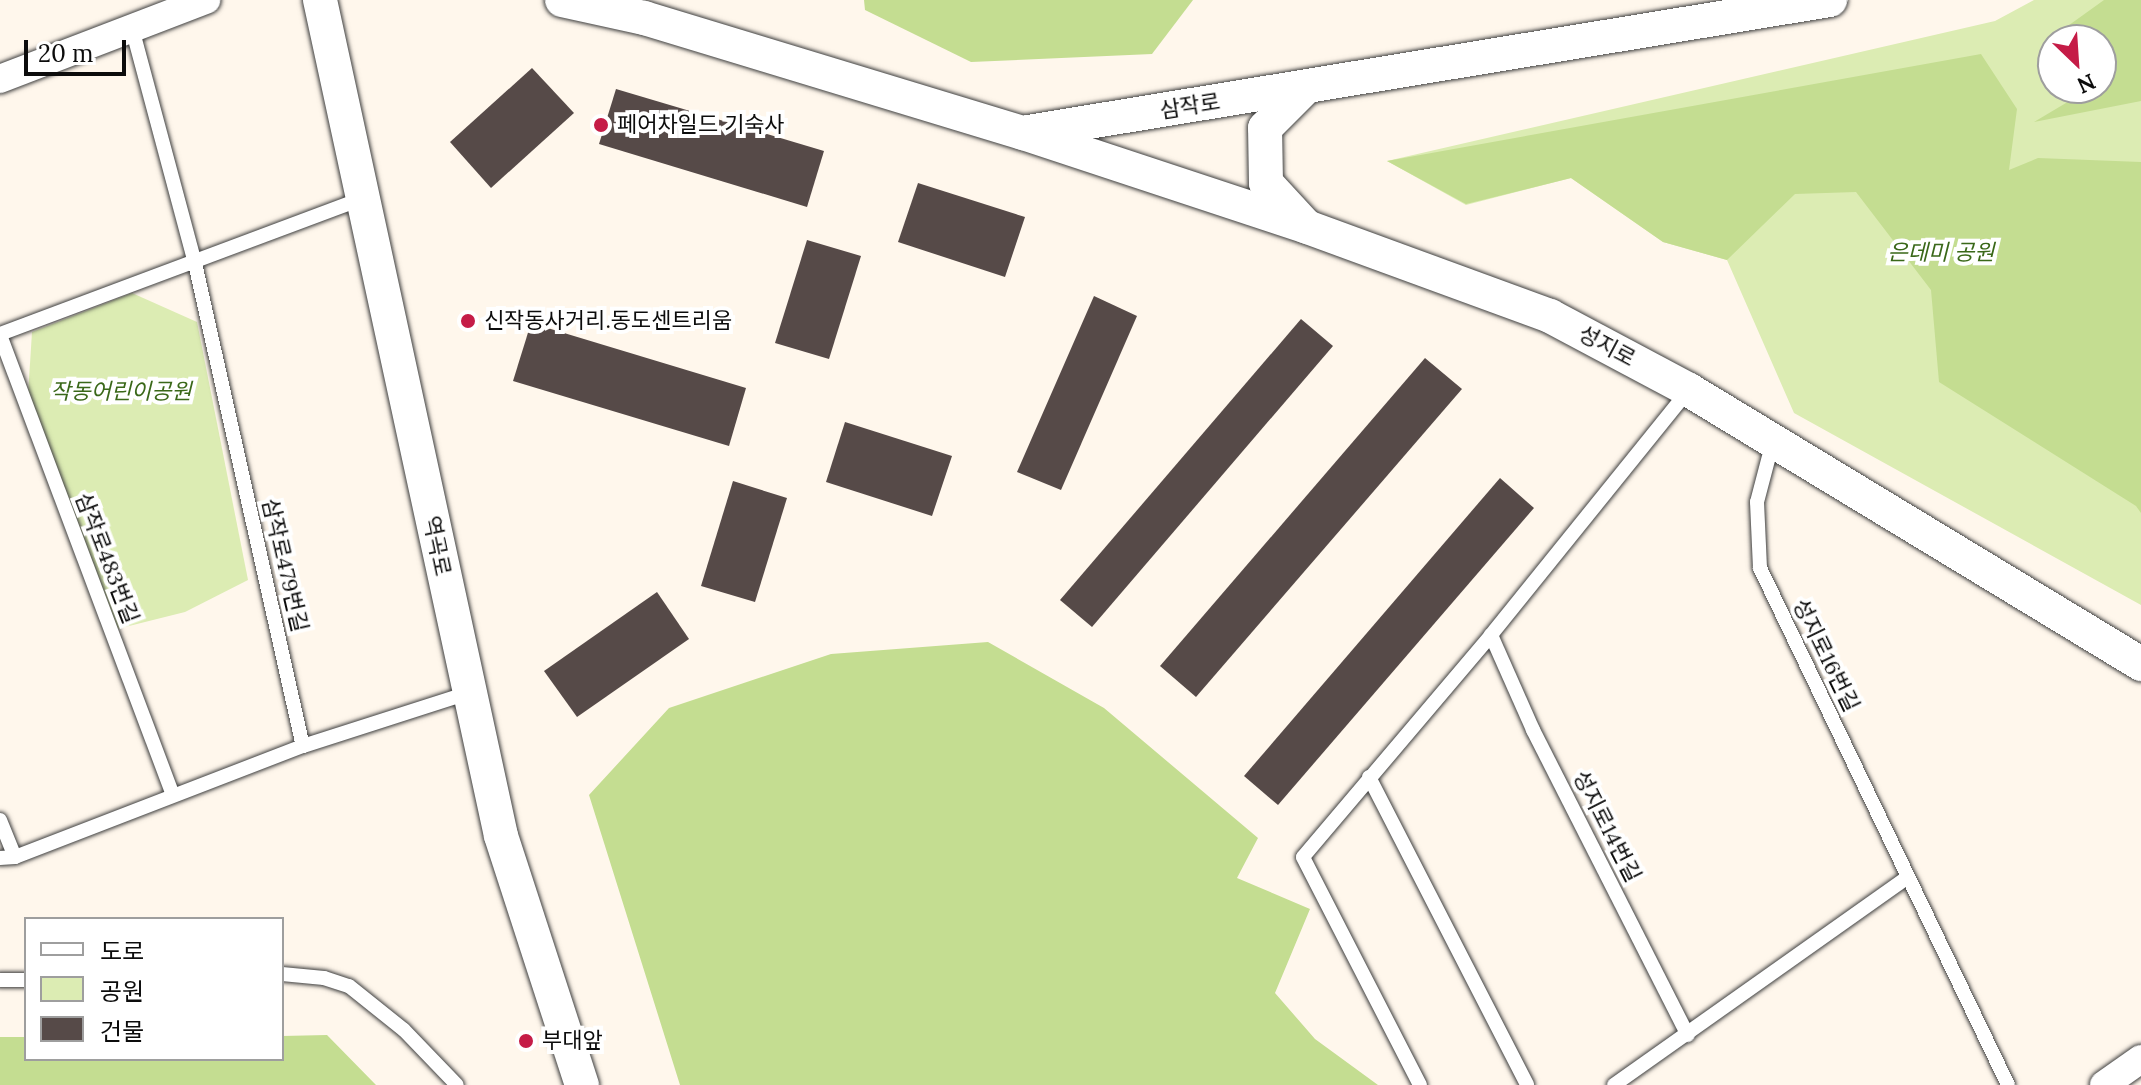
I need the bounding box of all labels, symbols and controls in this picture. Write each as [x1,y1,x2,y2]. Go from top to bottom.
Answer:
scale bar [28,24,130,74]
north arrow [2037,24,2117,104]
text: 20 m [38,38,94,69]
text: N [2073,68,2100,100]
street label: 삼작로 [1158,88,1222,124]
place label: 페어차일드 기숙사 [617,112,785,138]
marker: 페어차일드 기숙사 [592,116,610,134]
park label: 은데미 공원 [1888,240,1994,266]
place label: 신작동사거리.동도센트리움 [484,308,732,334]
marker: 신작동사거리.동도센트리움 [459,312,477,330]
street label: 성지로 [1574,320,1640,372]
park label: 작동어린이공원 [50,379,192,405]
street label: 삼작로483번길 [70,489,144,627]
street label: 삼작로479번길 [257,496,313,634]
street label: 역곡로 [418,514,456,578]
street label: 성지로16번길 [1787,594,1865,716]
street label: 성지로14번길 [1568,766,1646,886]
legend [24,917,284,1061]
text: 도로 [100,936,144,967]
text: 공원 [100,976,144,1007]
text: 건물 [100,1016,144,1047]
place label: 부대앞 [542,1028,603,1054]
marker: 부대앞 [517,1032,535,1050]

